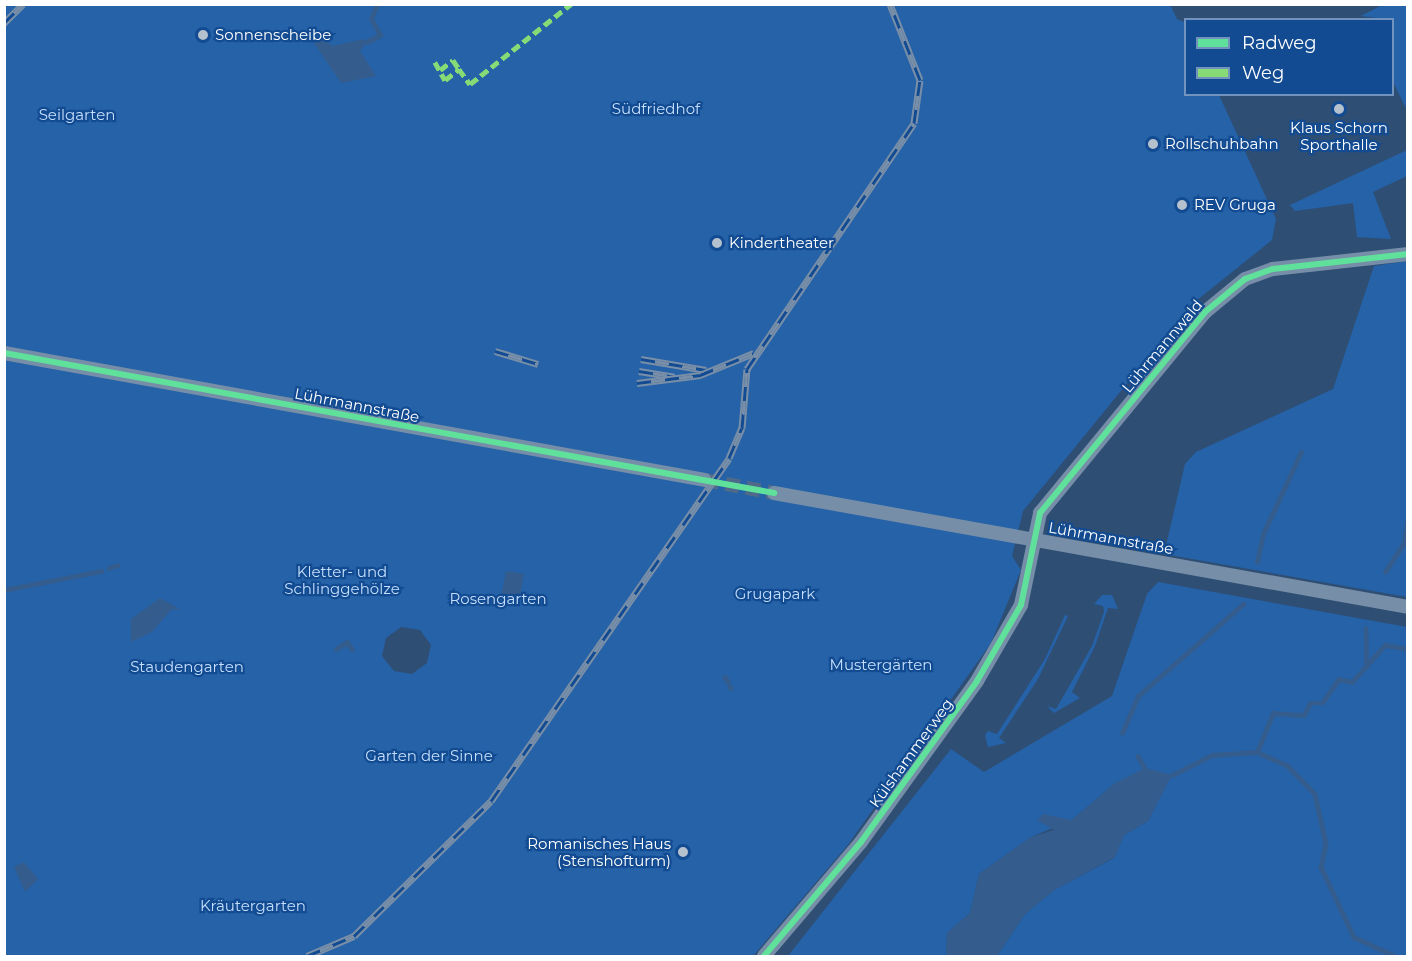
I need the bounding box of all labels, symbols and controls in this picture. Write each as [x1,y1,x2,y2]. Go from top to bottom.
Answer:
legend [1184,18,1394,96]
place label: Sonnenscheibe [215,26,331,44]
marker: Sonnenscheibe [196,28,210,42]
text: Radweg [1242,32,1317,54]
text: Weg [1242,62,1284,84]
park label: Südfriedhof [612,100,700,118]
marker: Klaus Schorn Sporthalle [1332,102,1346,116]
park label: Seilgarten [39,106,115,124]
place label: Klaus Schorn Sporthalle [1290,118,1388,153]
place label: Rollschuhbahn [1165,135,1279,153]
marker: Rollschuhbahn [1146,137,1160,151]
place label: REV Gruga [1194,196,1276,214]
marker: REV Gruga [1175,198,1189,212]
place label: Kindertheater [729,234,834,252]
marker: Kindertheater [710,236,724,250]
street label: Lührmannwald [1118,296,1206,396]
street label: Lührmannstraße [293,384,421,426]
street label: Lührmannstraße [1047,518,1175,558]
park label: Kletter- und Schlinggehölze [284,562,400,597]
park label: Grugapark [735,585,815,603]
park label: Rosengarten [449,590,547,608]
park label: Mustergärten [830,656,932,674]
park label: Staudengarten [130,658,244,676]
street label: Külshammerweg [865,695,957,811]
park label: Garten der Sinne [365,747,493,765]
place label: Romanisches Haus (Stenshofturm) [527,834,671,869]
marker: Romanisches Haus (Stenshofturm) [676,845,690,859]
park label: Kräutergarten [200,897,306,915]

